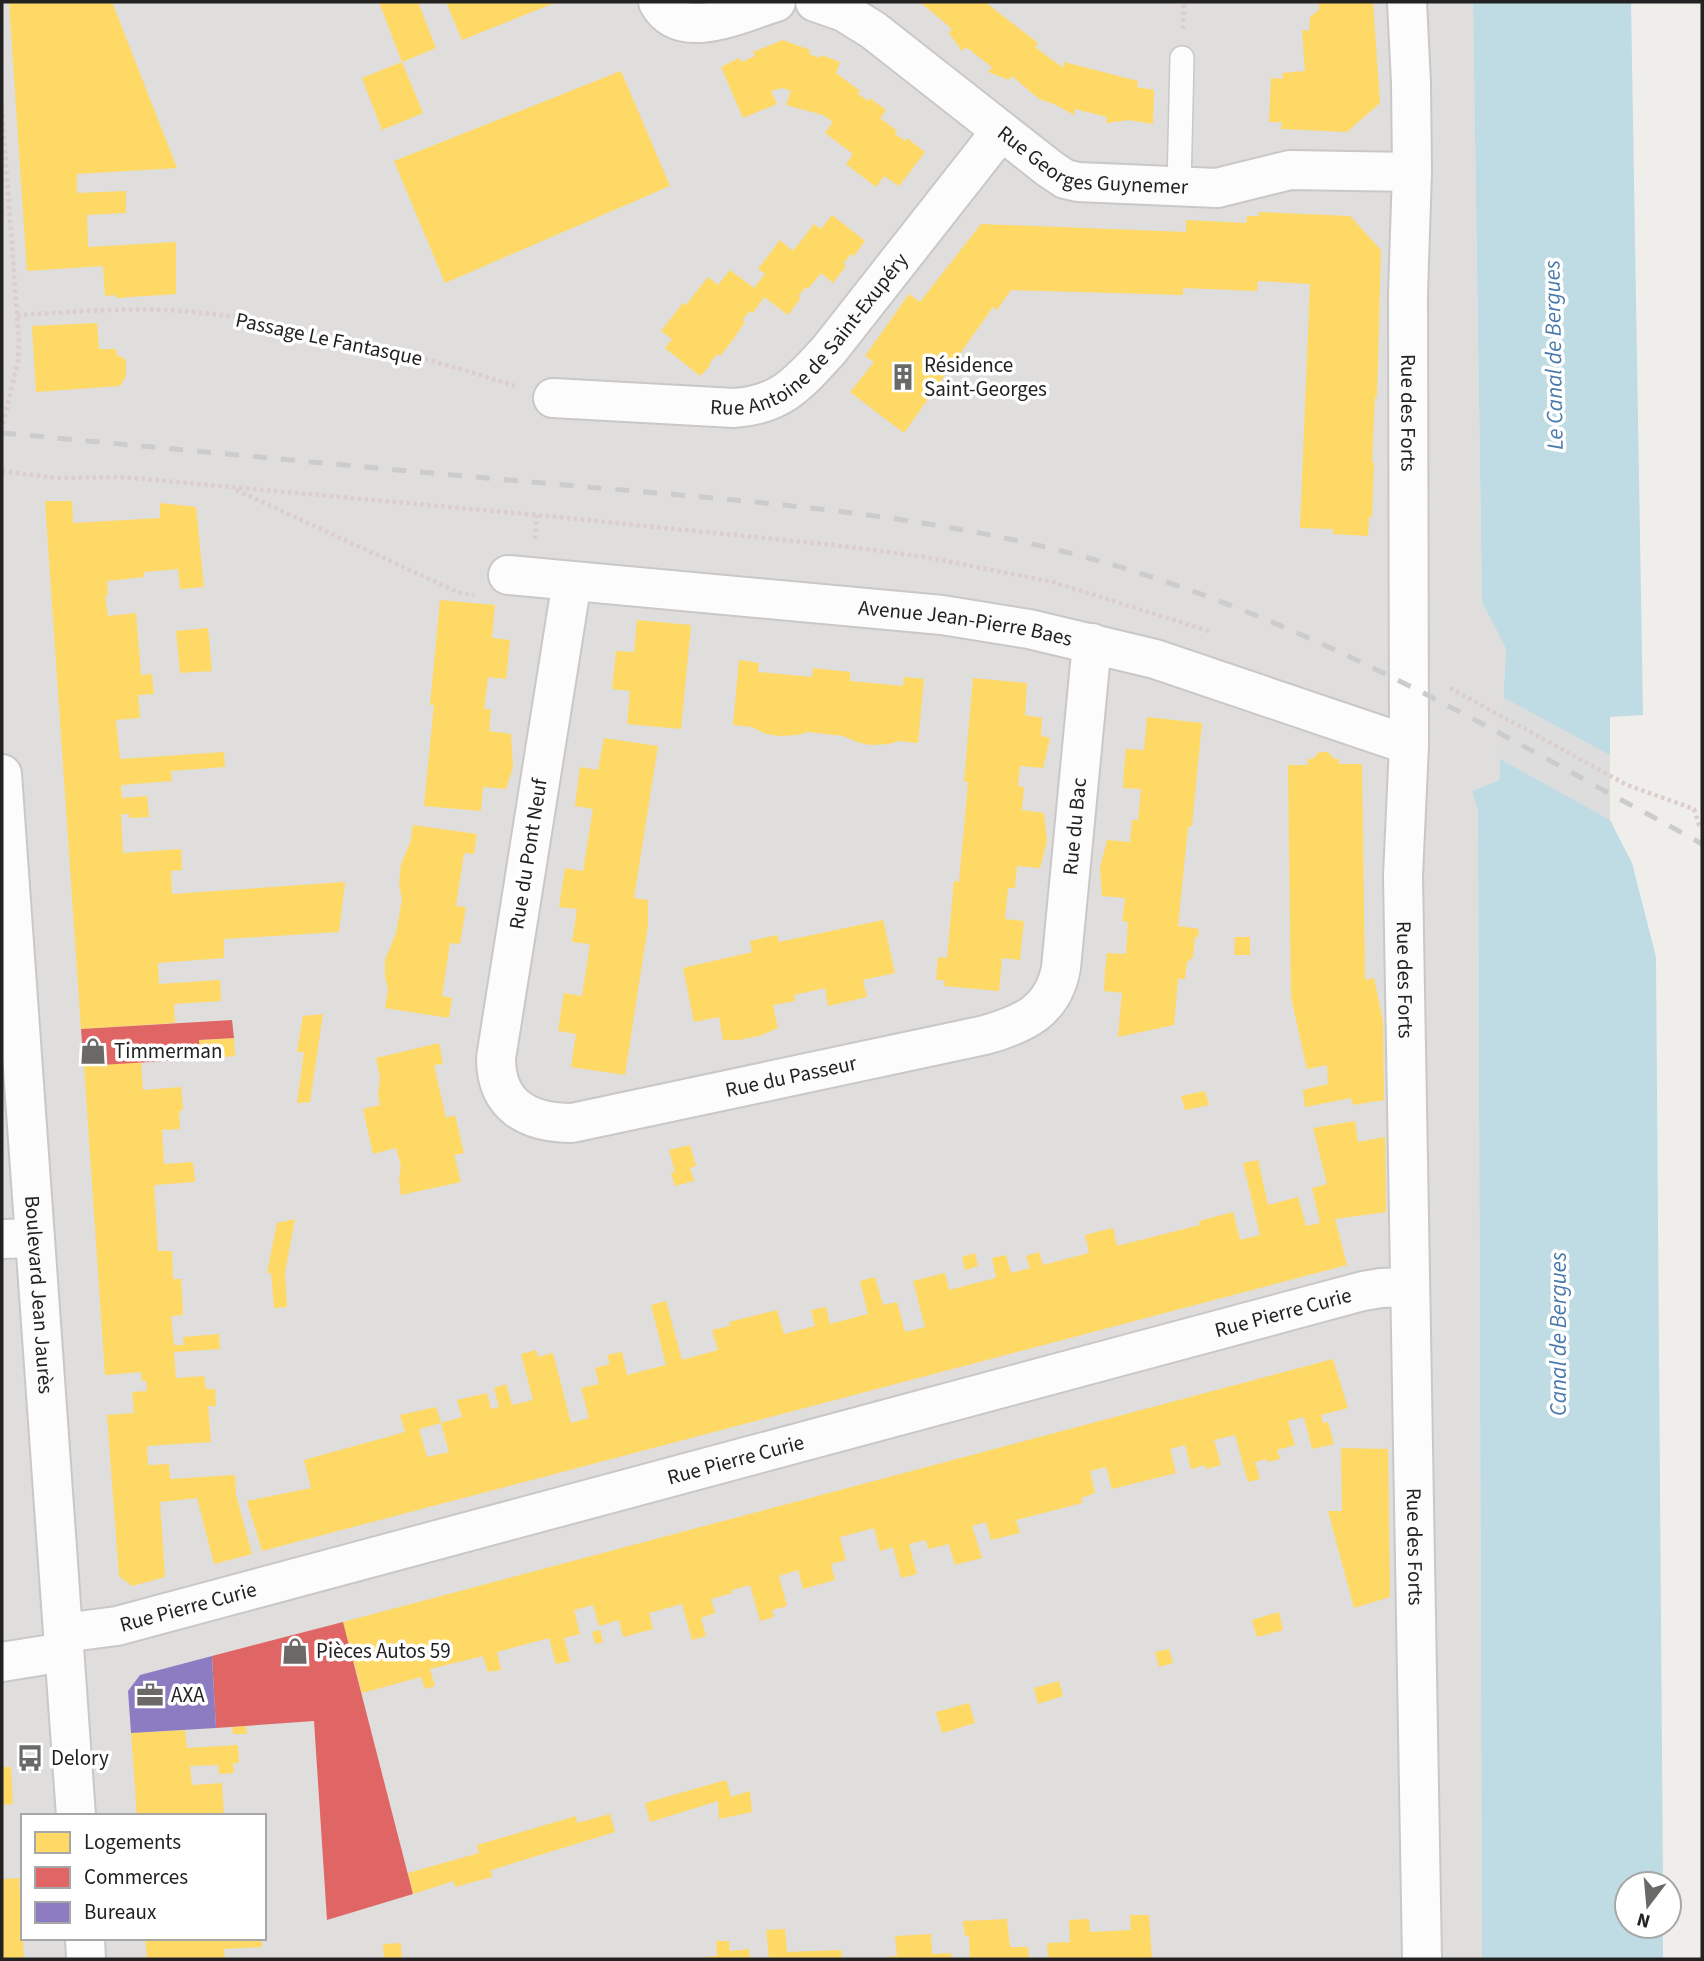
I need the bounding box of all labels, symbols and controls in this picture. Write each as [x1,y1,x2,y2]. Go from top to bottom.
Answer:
street label: Rue Georges Guynemer [991,118,1189,202]
street label: Rue Antoine de Saint-Exupéry [709,246,915,423]
water label: Le Canal de Bergues [1535,260,1572,450]
street label: Passage Le Fantasque [233,305,425,373]
place label: Résidence Saint-Georges [924,350,1047,404]
street label: Rue des Forts [1393,354,1423,472]
building icon: Résidence Saint-Georges [888,362,918,392]
street label: Avenue Jean-Pierre Baes [857,592,1076,654]
street label: Rue du Pont Neuf [501,776,555,932]
street label: Rue du Bac [1055,776,1094,876]
street label: Rue des Forts [1389,921,1421,1039]
shop icon: Timmerman [78,1036,108,1066]
place label: Timmerman [114,1036,222,1066]
street label: Rue du Passeur [722,1048,860,1105]
street label: Boulevard Jean Jaurès [17,1194,61,1395]
water label: Canal de Bergues [1542,1252,1575,1416]
street label: Rue Pierre Curie [1211,1280,1355,1345]
street label: Rue Pierre Curie [664,1427,807,1492]
street label: Rue des Forts [1399,1488,1431,1606]
street label: Rue Pierre Curie [116,1574,260,1640]
shop icon: Pièces Autos 59 [280,1636,310,1666]
place label: Pièces Autos 59 [316,1636,451,1666]
office icon: AXA [135,1680,165,1710]
place label: AXA [171,1680,205,1710]
bus stop icon: Delory [15,1743,45,1773]
place label: Delory [51,1743,109,1773]
legend [21,1814,266,1940]
text: Logements [84,1827,181,1857]
text: Commerces [84,1862,188,1892]
north arrow [1613,1870,1683,1940]
text: Bureaux [84,1897,157,1927]
text: N [1634,1905,1654,1935]

